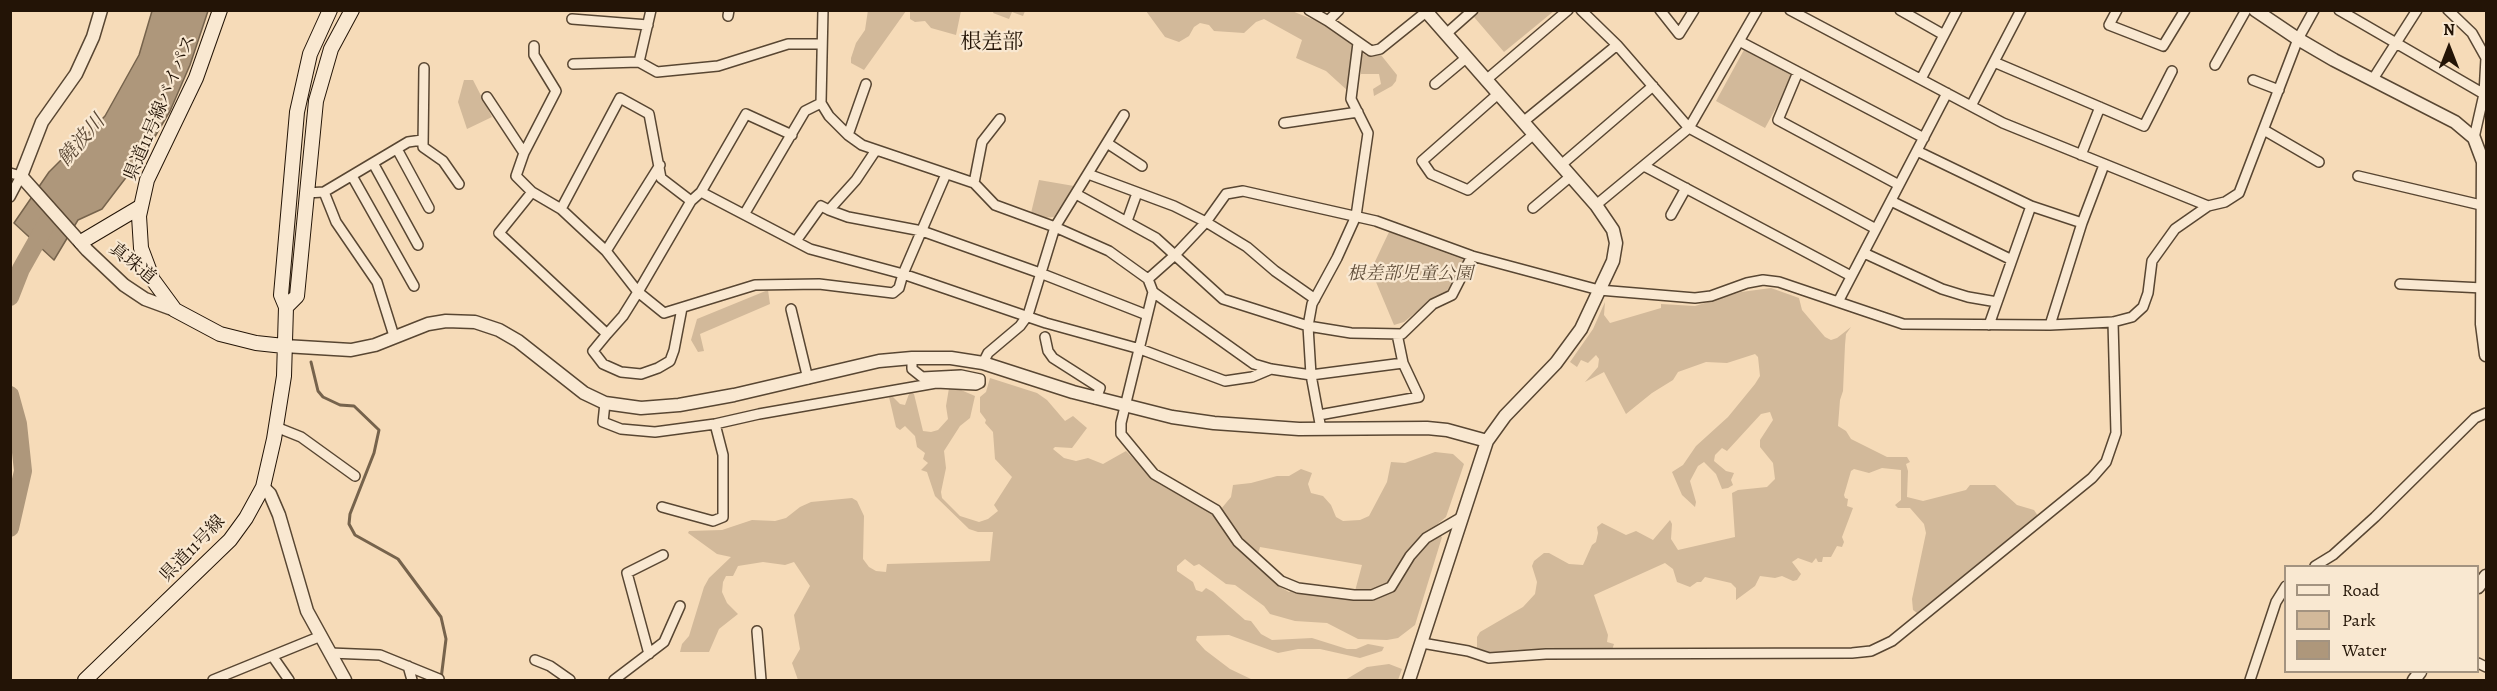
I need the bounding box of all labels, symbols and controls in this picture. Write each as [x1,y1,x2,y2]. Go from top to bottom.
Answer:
north arrow [2419,18,2479,78]
text: N [2443,19,2455,41]
district label: 根差部 [961,30,1023,56]
street label: 県道11号線バイパス [121,32,201,184]
water label: 饒波川 [53,110,111,172]
street label: 真珠道 [104,239,160,289]
park label: 根差部児童公園 [1347,264,1473,286]
street label: 県道11号線 [156,511,230,587]
legend [2284,565,2479,673]
text: Road [2342,578,2379,602]
text: Park [2342,608,2376,632]
text: Water [2342,638,2387,662]

